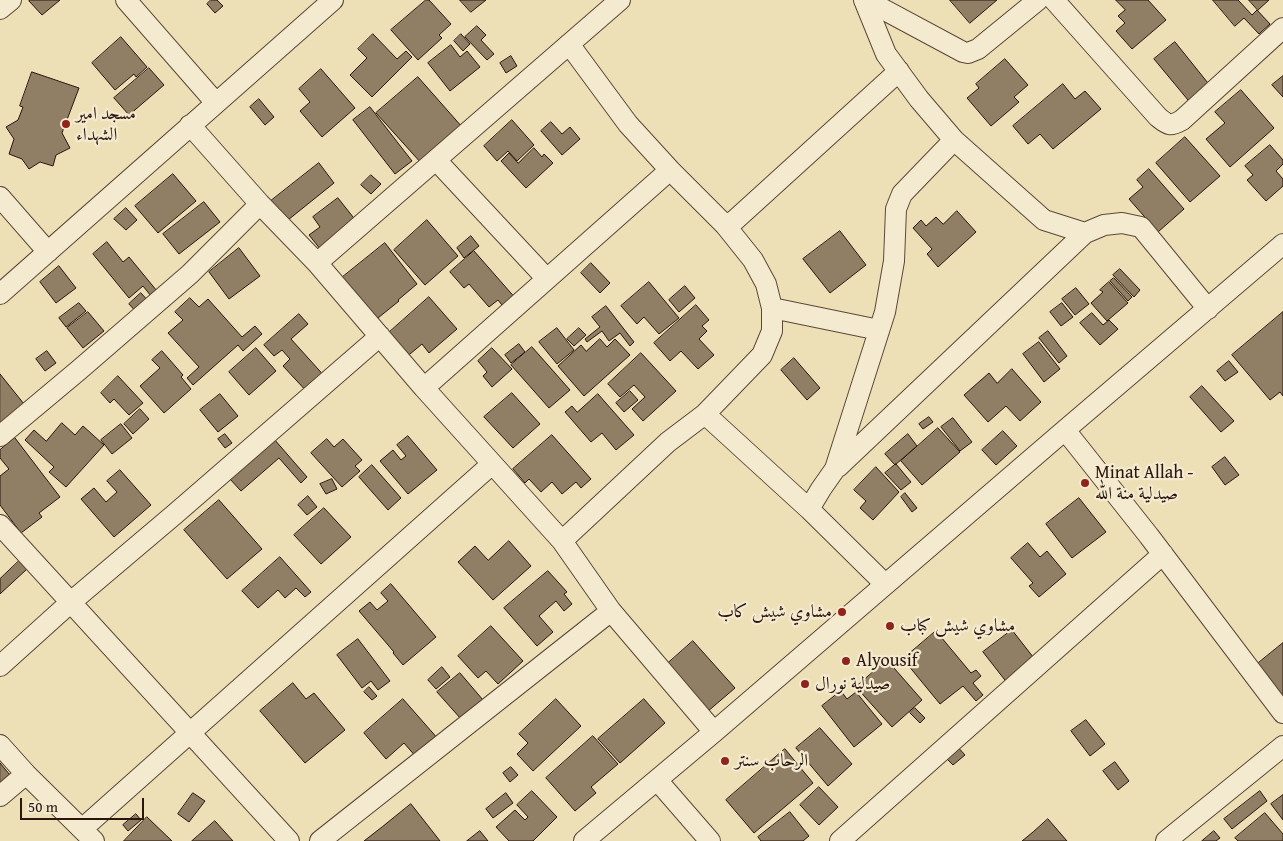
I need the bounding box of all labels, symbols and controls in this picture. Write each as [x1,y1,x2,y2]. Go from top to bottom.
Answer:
place label: مسجد امير الشهداء [76,103,136,146]
marker: مسجد امير الشهداء [60,118,72,130]
place label: Minat Allah - صيدلية منة الله [1095,462,1194,504]
marker: Minat Allah - صيدلية منة الله [1079,477,1091,489]
place label: مشاوي شيش كاب [717,601,832,623]
marker: مشاوي شيش كاب [836,606,848,618]
place label: مشاوي شيش كباب [900,615,1015,637]
marker: مشاوي شيش كباب [884,620,896,632]
place label: Alyousif [856,650,917,672]
marker: Alyousif [840,655,852,667]
place label: صيدلية نورال [815,673,890,695]
marker: صيدلية نورال [799,678,811,690]
place label: الرحاب سنتر [735,750,808,772]
marker: الرحاب سنتر [719,755,731,767]
scale bar [22,788,146,820]
text: 50 m [28,796,58,817]

